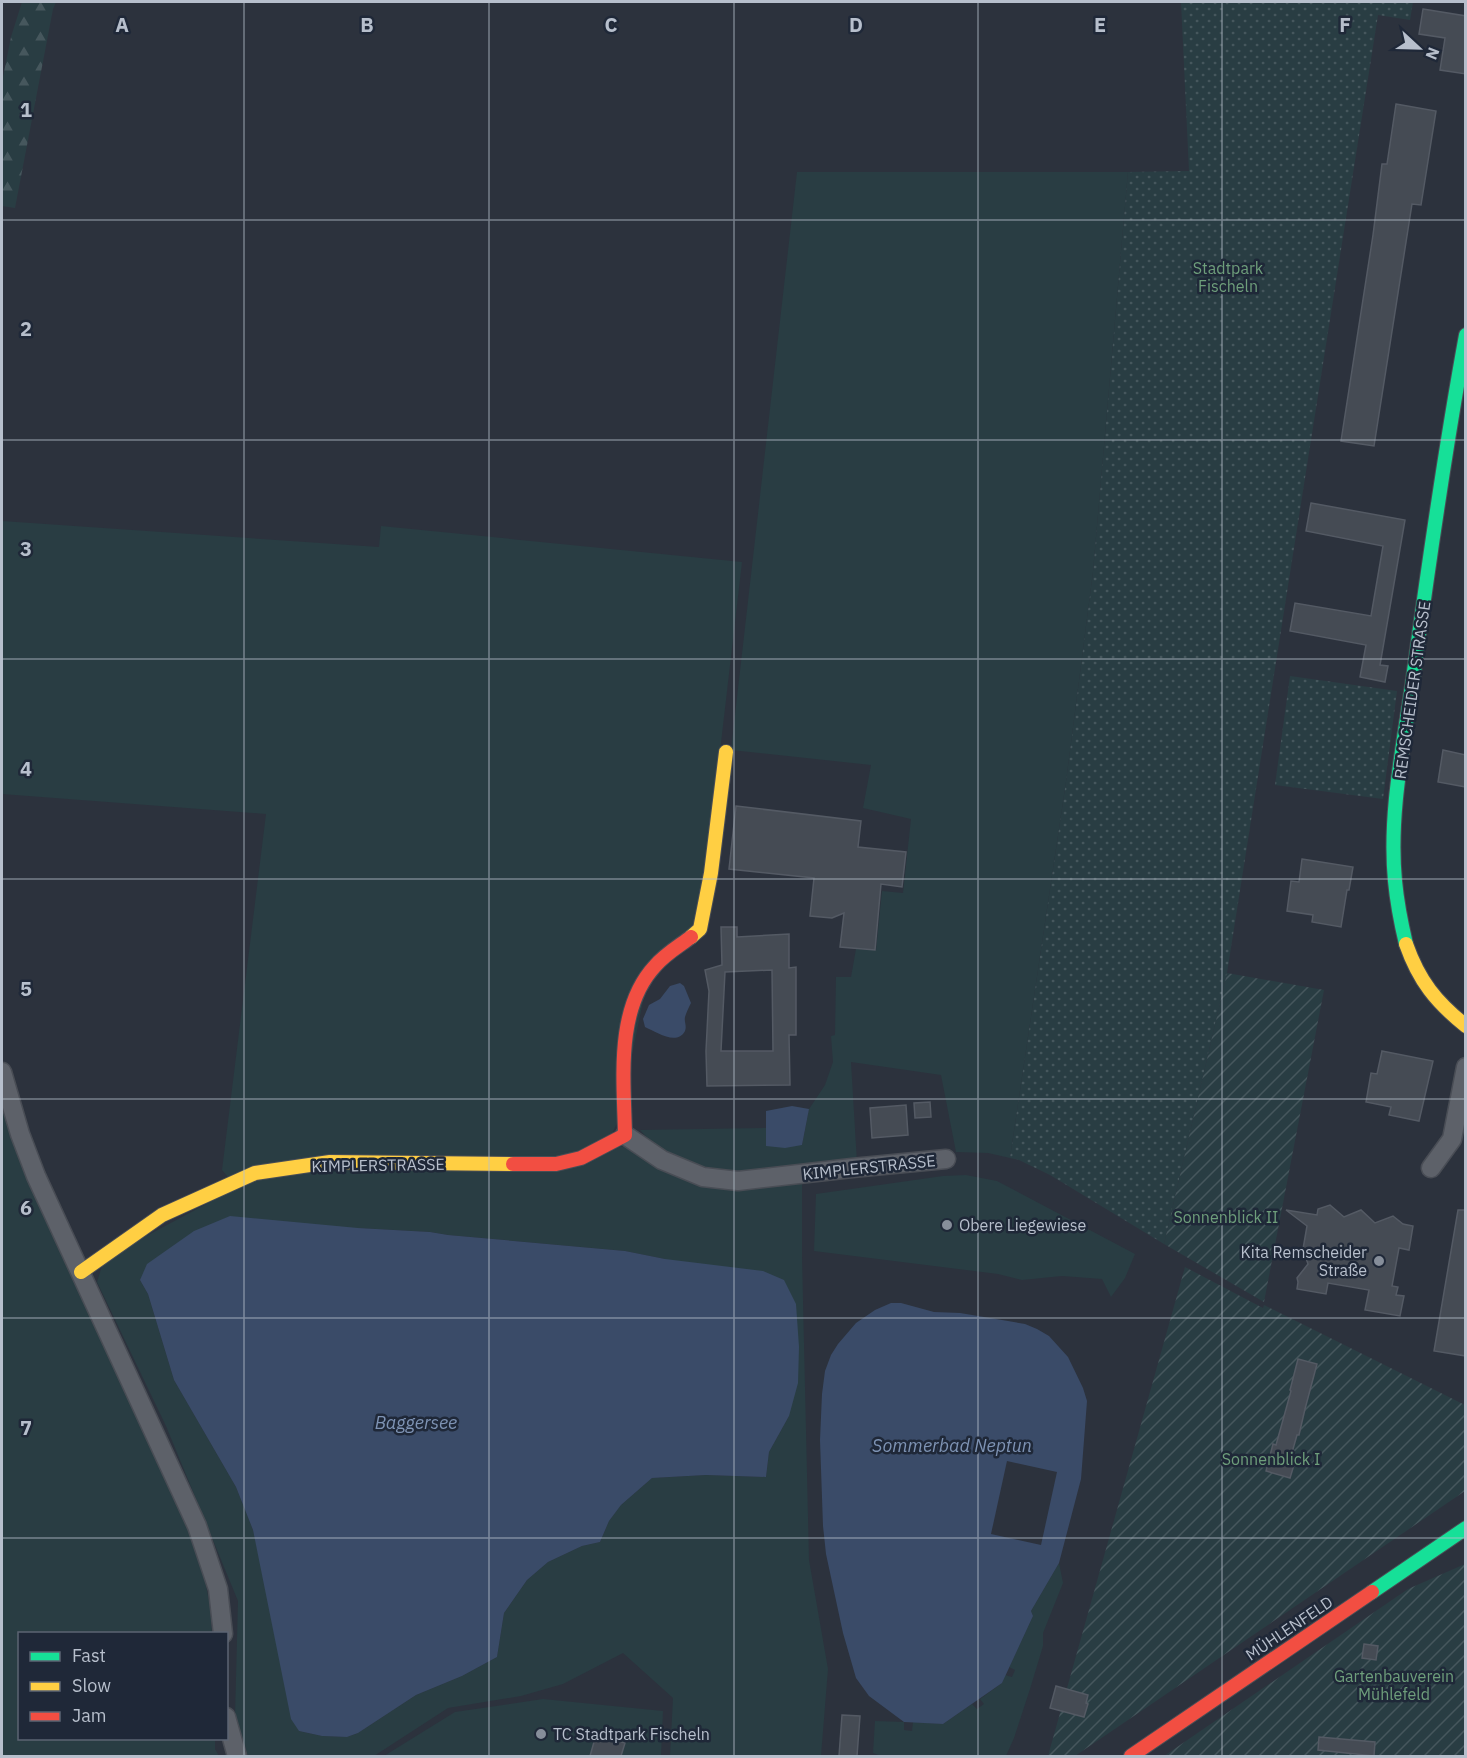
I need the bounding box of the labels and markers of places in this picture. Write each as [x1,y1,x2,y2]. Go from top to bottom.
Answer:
place label: Obere Liegewiese [959,1215,1086,1235]
marker: Obere Liegewiese [940,1218,954,1232]
place label: Kita Remscheider Straße [1241,1242,1367,1280]
marker: Kita Remscheider Straße [1372,1254,1386,1268]
place label: TC Stadtpark Fischeln [553,1724,710,1744]
marker: TC Stadtpark Fischeln [534,1727,548,1741]

